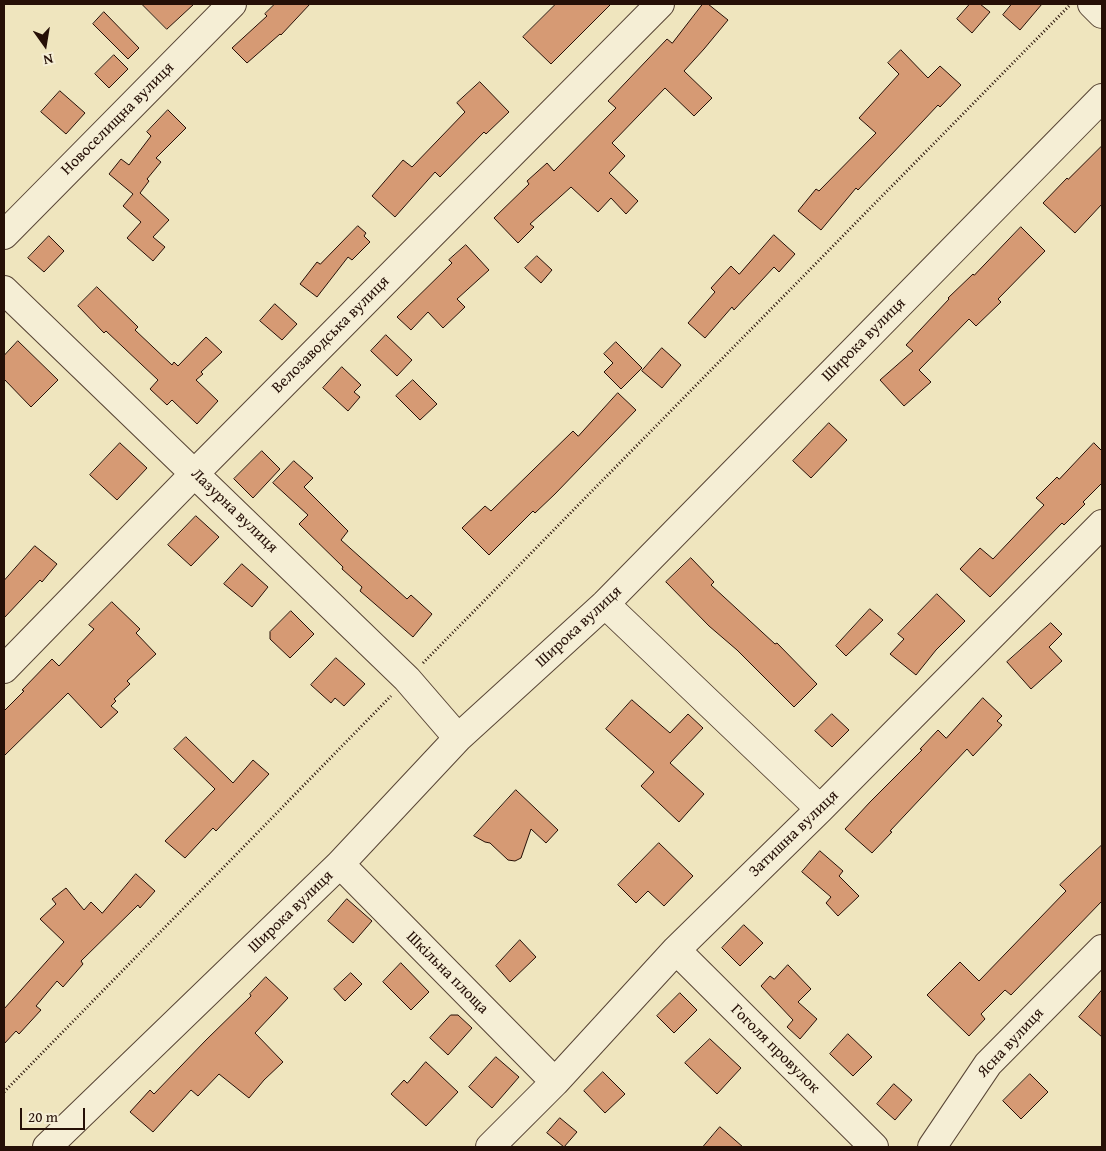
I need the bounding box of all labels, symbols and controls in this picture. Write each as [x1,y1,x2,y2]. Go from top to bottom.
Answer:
north arrow [20,20,70,70]
text: N [42,49,55,70]
street label: Новоселищна вулиця [57,58,179,180]
street label: Велозаводська вулиця [268,272,394,398]
street label: Широка вулиця [818,294,910,386]
street label: Лазурна вулиця [187,465,281,557]
street label: Широка вулиця [532,582,626,672]
street label: Затишна вулиця [745,786,843,882]
street label: Широка вулиця [245,867,337,957]
street label: Шкільна площа [402,928,492,1018]
street label: Гоголя провулок [726,1000,824,1098]
street label: Ясна вулиця [974,1004,1048,1082]
scale bar [22,1098,88,1130]
text: 20 m [28,1106,58,1127]

